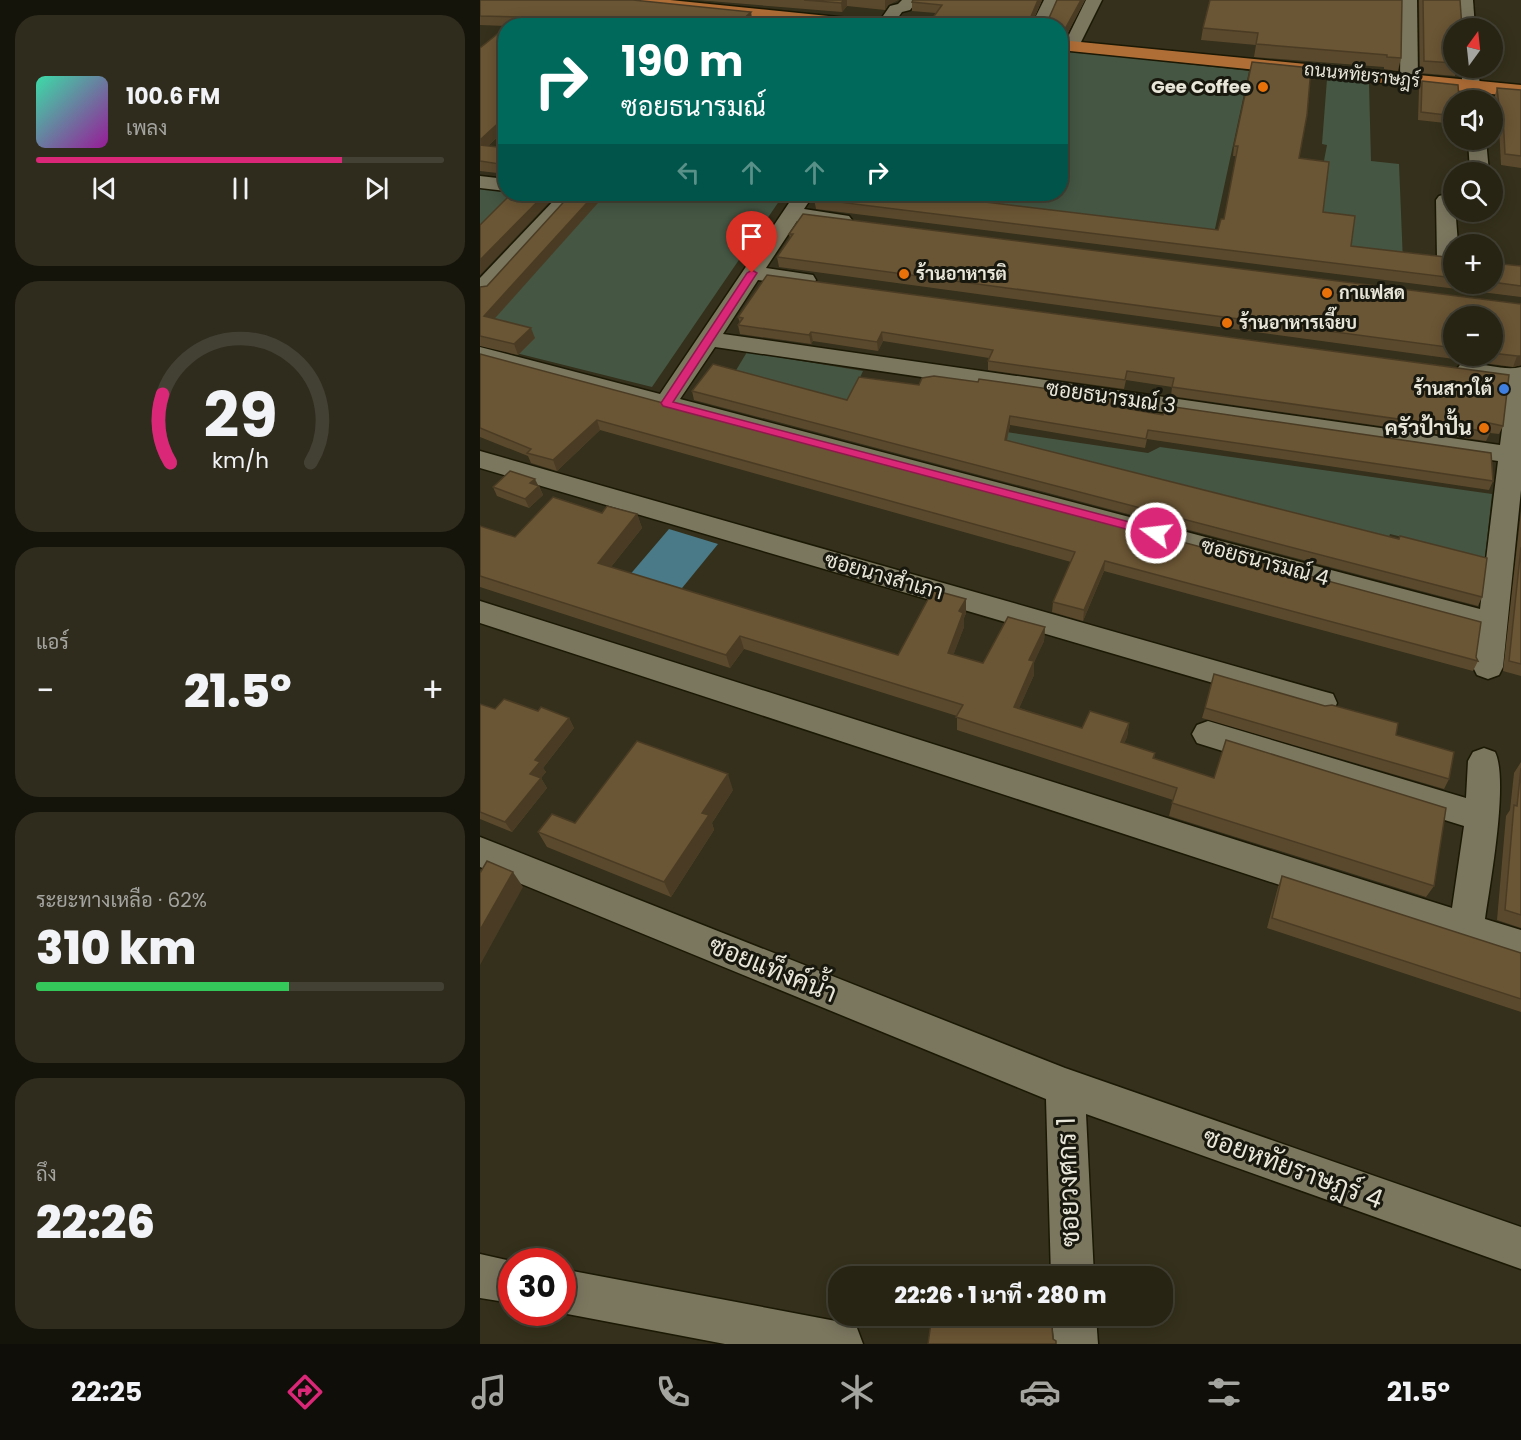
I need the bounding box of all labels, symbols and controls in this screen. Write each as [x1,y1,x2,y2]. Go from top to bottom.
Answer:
north arrow [1443,18,1503,78]
map controls [1443,18,1503,366]
text: 190 m [621,32,743,91]
icon: right [522,42,600,120]
street label: ถนนหทัยราษฎร์ [1303,56,1421,93]
place label: Gee Coffee [1151,74,1251,99]
marker: Gee Coffee [1256,80,1270,94]
text: 100.6 FM [126,81,220,112]
text: ซอยธนารมณ์ [621,88,766,125]
button: sound [1443,90,1503,150]
text: เพลง [126,114,167,142]
icon: left [672,156,705,189]
icon: ahead [735,156,768,189]
icon: ahead [798,156,831,189]
icon: right [861,156,894,189]
button: search [1443,162,1503,222]
icon: previous [88,172,121,205]
icon: pause [224,172,257,205]
icon: next [360,172,393,205]
pin [726,211,777,273]
icon: arrive [735,220,768,253]
button: + [1443,234,1503,294]
place label: ร้านอาหารติ [916,261,1007,286]
marker: ร้านอาหารติ [897,267,911,281]
place label: กาแฟสด [1339,280,1405,305]
marker: กาแฟสด [1320,286,1334,300]
place label: ร้านอาหารเจี๊ยบ [1239,306,1357,335]
button: − [1443,306,1503,366]
marker: ร้านอาหารเจี๊ยบ [1220,316,1234,330]
text: 29 [203,371,277,459]
street label: ซอยธนารมณ์ 3 [1044,373,1178,420]
place label: ร้านสาวใต้ [1414,376,1493,401]
marker: ร้านสาวใต้ [1497,382,1511,396]
place label: ครัวป้าปั้น [1385,408,1472,442]
marker: ครัวป้าปั้น [1477,421,1491,435]
text: km/h [211,446,269,477]
position arrow [1124,501,1188,565]
street label: ซอยธนารมณ์ 4 [1198,530,1332,593]
street label: ซอยนางสำเภา [821,545,947,606]
text: แอร์ [36,628,69,656]
text: 21.5° [184,660,292,723]
text: − [36,667,54,714]
text: + [421,667,444,714]
text: ระยะทางเหลือ · 62% [36,886,207,914]
text: 310 km [36,917,196,980]
street label: ซอยแท็งค์น้ำ [704,924,843,1011]
street label: ซอยวงศกร 1 [1048,1117,1088,1247]
street label: ซอยหทัยราษฎร์ 4 [1198,1119,1388,1217]
text: ถึง [36,1160,57,1188]
text: 22:26 [36,1191,155,1254]
speed limit sign: 30 [498,1248,576,1326]
text: 22:26 · 1 นาที · 280 m [895,1280,1106,1311]
icon: directions [284,1371,326,1413]
icon: music [468,1371,510,1413]
icon: phone [652,1371,694,1413]
icon: climate [836,1371,878,1413]
icon: car [1019,1371,1061,1413]
icon: filters [1203,1371,1245,1413]
text: 22:25 [71,1373,142,1410]
text: 21.5° [1387,1373,1450,1410]

